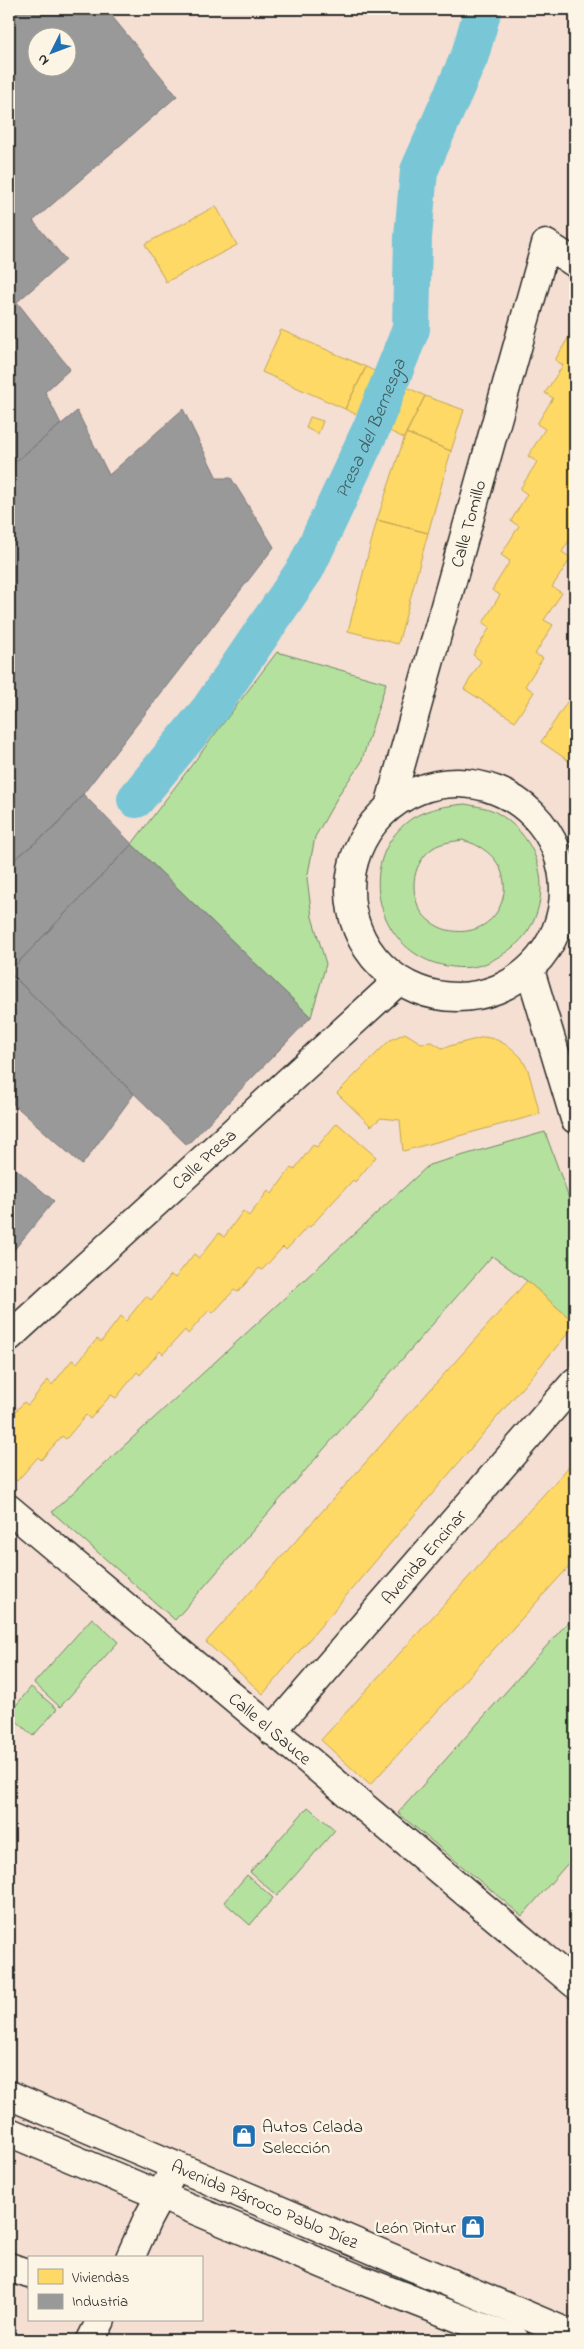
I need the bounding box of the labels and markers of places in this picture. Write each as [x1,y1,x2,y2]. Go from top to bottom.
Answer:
place label: Autos Celada Selección [262,2115,363,2162]
shop icon: Autos Celada Selección [231,2123,257,2149]
shop icon: León Pintur [460,2214,486,2240]
place label: León Pintur [375,2216,456,2242]

